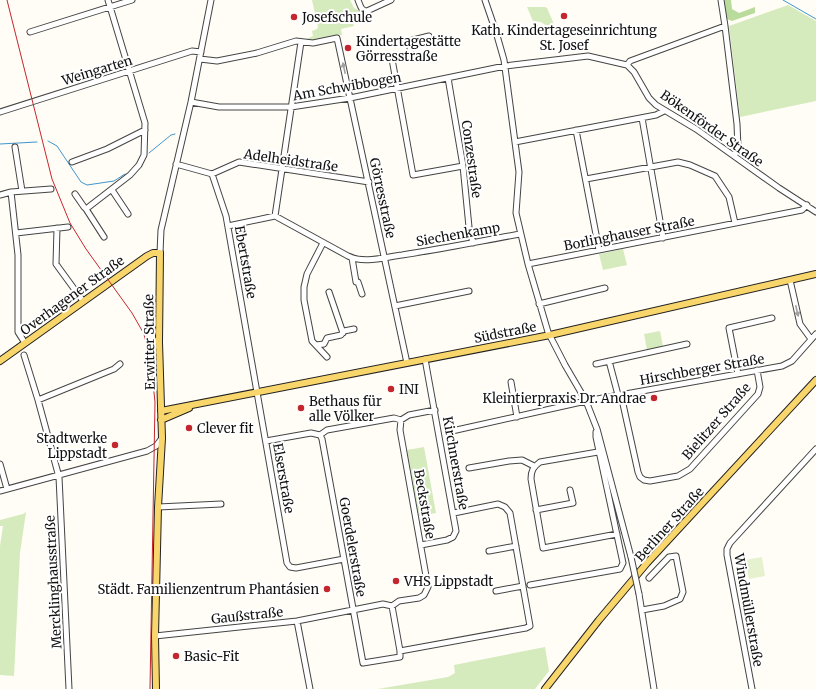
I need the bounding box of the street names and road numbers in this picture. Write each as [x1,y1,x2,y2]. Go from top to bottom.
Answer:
street label: Weingarten [59,52,135,90]
street label: Am Schwibbogen [291,69,403,105]
street label: Bökenförder Straße [657,86,767,170]
street label: Conzestraße [458,119,485,199]
street label: Adelheidstraße [242,145,339,176]
street label: Görresstraße [366,156,399,240]
street label: Borlinghauser Straße [562,212,696,255]
street label: Siechenkamp [415,219,501,250]
street label: Ebertstraße [231,224,260,300]
street label: Overhagener Straße [17,252,128,339]
street label: Erwitter Straße [140,294,159,390]
street label: Südstraße [472,318,538,347]
street label: Hirschberger Straße [638,350,766,389]
street label: Bielitzer Straße [678,379,755,463]
street label: Kirchnerstraße [439,415,472,511]
street label: Elserstraße [269,442,298,515]
street label: Beckstraße [410,468,439,540]
street label: Berliner Straße [631,483,708,565]
street label: Goerdelerstraße [335,496,370,598]
street label: Mercklinghausstraße [42,515,65,649]
street label: Windmüllerstraße [730,551,767,668]
street label: Gaußstraße [210,603,284,628]

